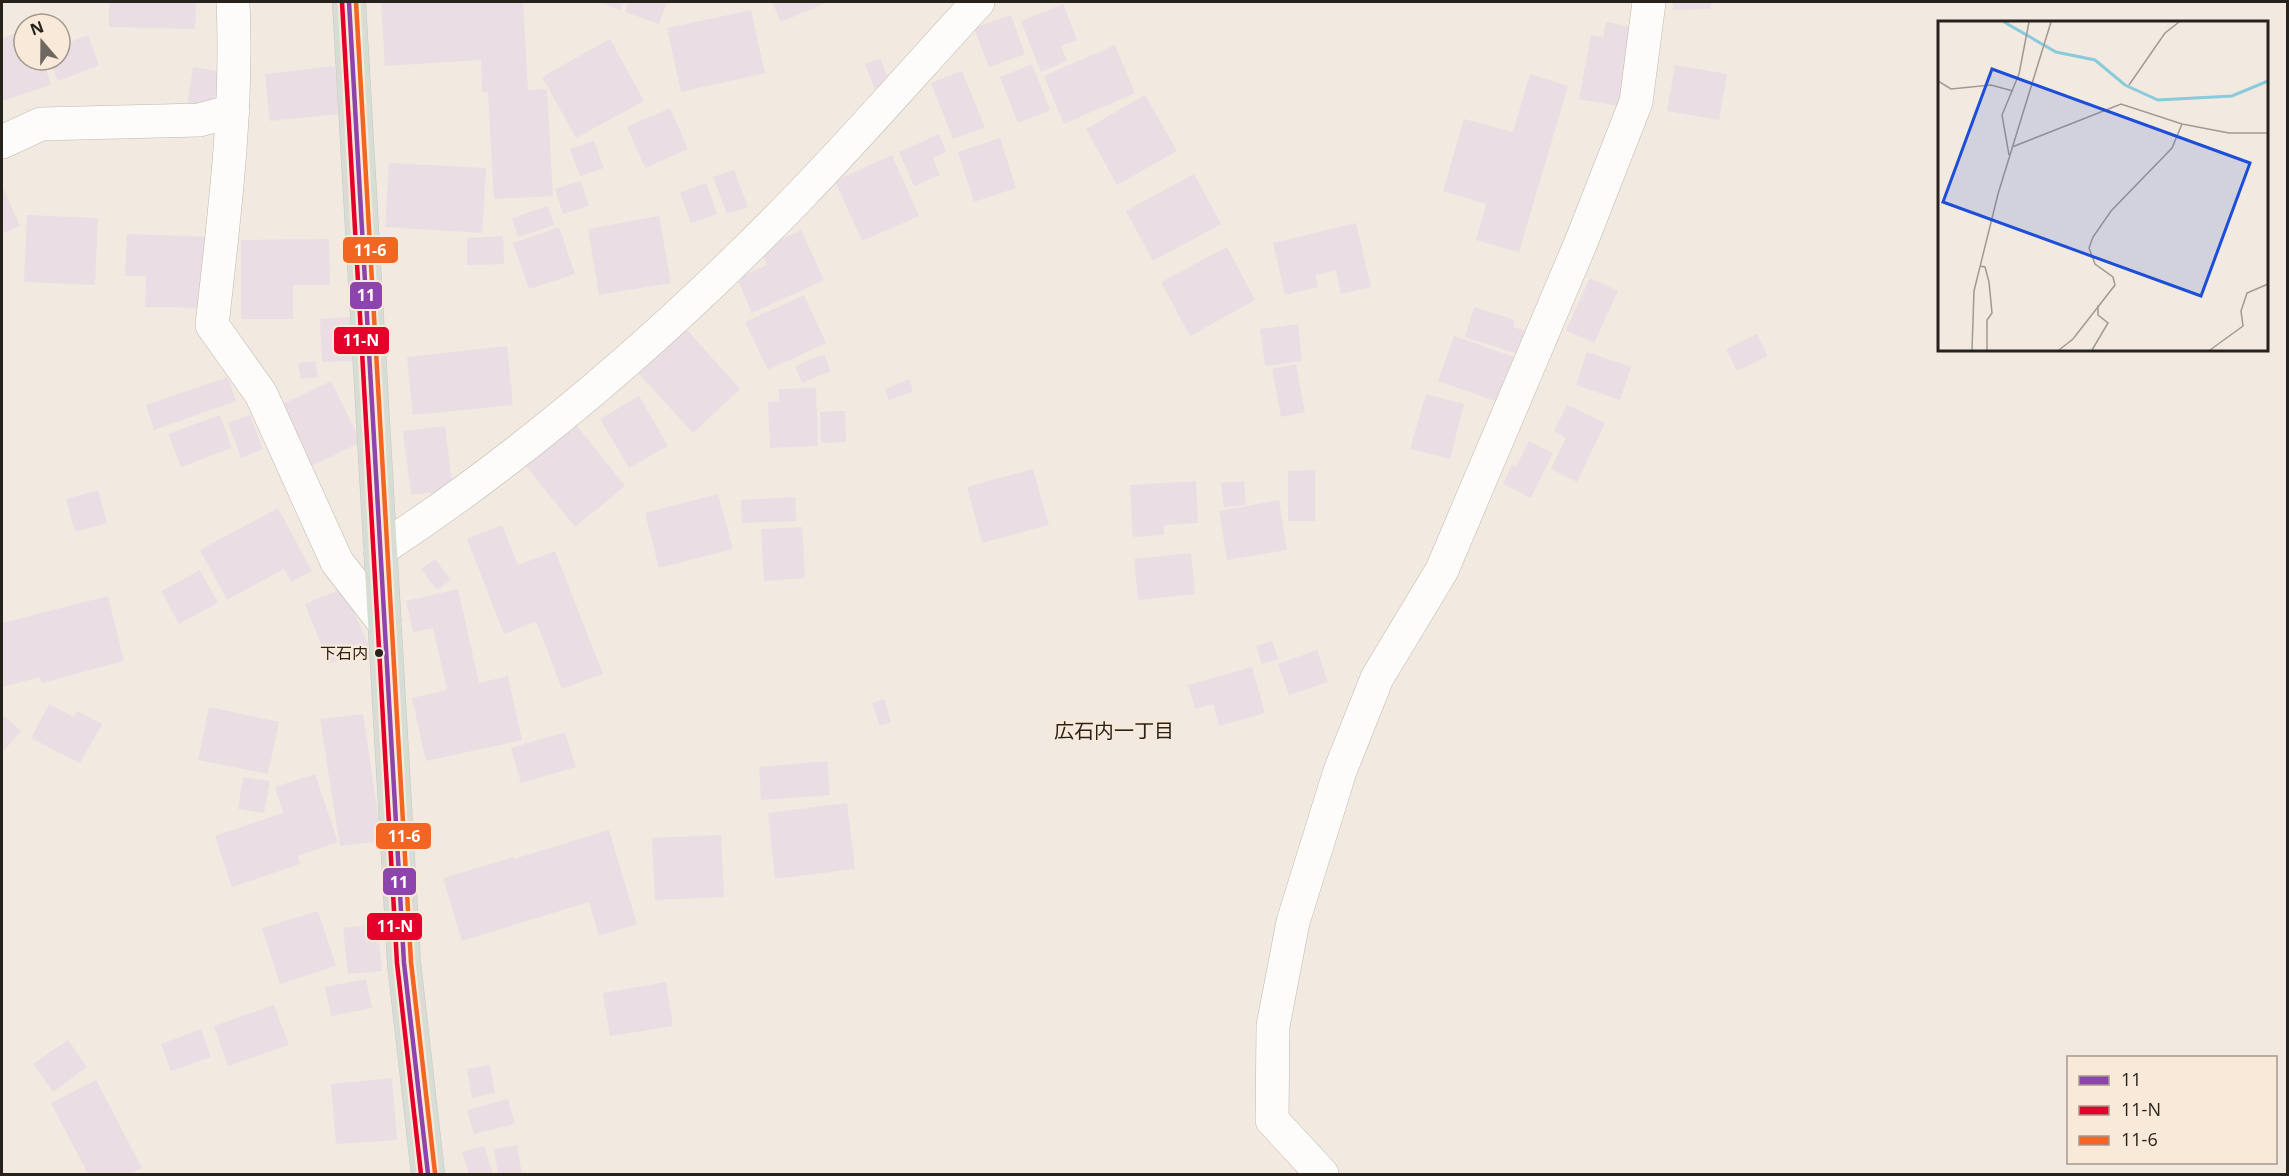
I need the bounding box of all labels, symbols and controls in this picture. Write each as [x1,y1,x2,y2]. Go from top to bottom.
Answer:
north arrow [12,12,72,72]
text: N [27,15,47,40]
inset map [1938,21,2268,351]
line badge: 11-6 [342,236,399,264]
text: 11-6 [354,239,386,261]
line badge: 11 [349,281,383,310]
text: 11 [357,284,375,306]
line badge: 11-N [333,326,390,355]
text: 11-N [343,329,379,351]
place label: 下石内 [320,642,368,664]
marker: 下石内 [373,647,385,659]
district label: 広石内一丁目 [1054,717,1174,744]
line badge: 11-6 [375,822,432,850]
text: 11-6 [388,825,420,847]
line badge: 11 [382,867,417,896]
text: 11 [390,871,408,893]
line badge: 11-N [366,912,423,941]
text: 11-N [377,915,413,937]
legend [2067,1056,2277,1164]
text: 11 [2121,1067,2142,1091]
text: 11-N [2121,1097,2161,1121]
text: 11-6 [2121,1127,2158,1151]

